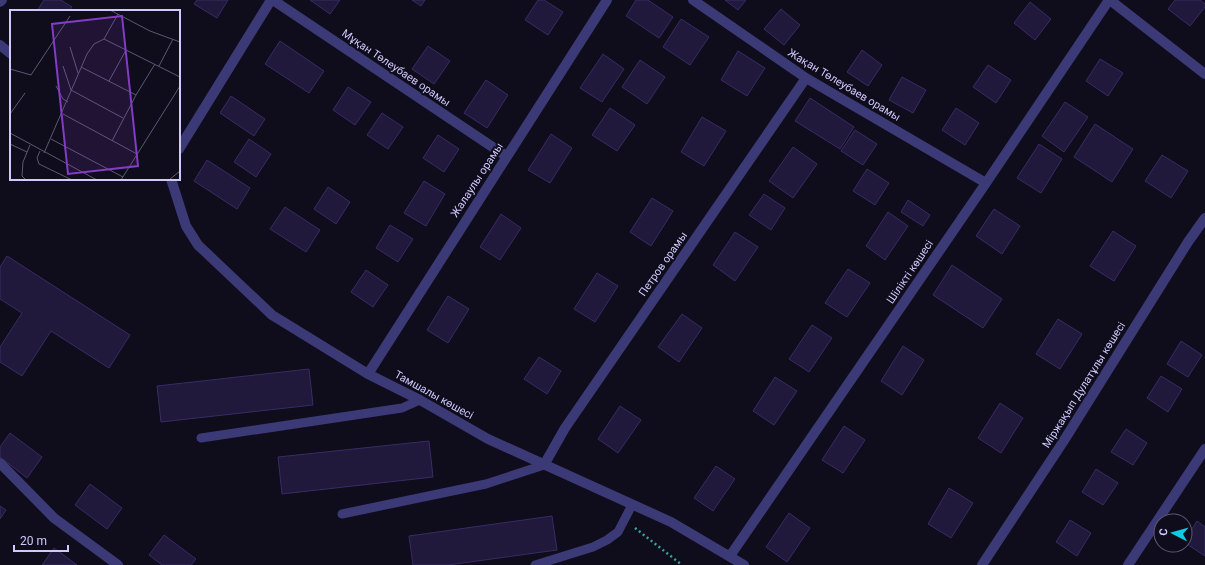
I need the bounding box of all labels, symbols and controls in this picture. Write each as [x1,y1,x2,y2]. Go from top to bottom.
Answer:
inset map [10,10,180,180]
street label: Мұқан Төлеубаев орамы [339,27,453,109]
street label: Жақан Төлеубаев орамы [785,46,903,124]
street label: Жалаулы орамы [448,140,506,220]
street label: Петров орамы [636,229,690,299]
street label: Шілікті көшесі [884,238,936,306]
street label: Міржақып Дулатұлы көшесі [1040,320,1128,450]
street label: Тамшалы көшесі [392,368,476,422]
north arrow [1153,513,1193,553]
scale bar [14,527,68,553]
text: С [1157,528,1170,536]
text: 20 m [20,534,47,548]

